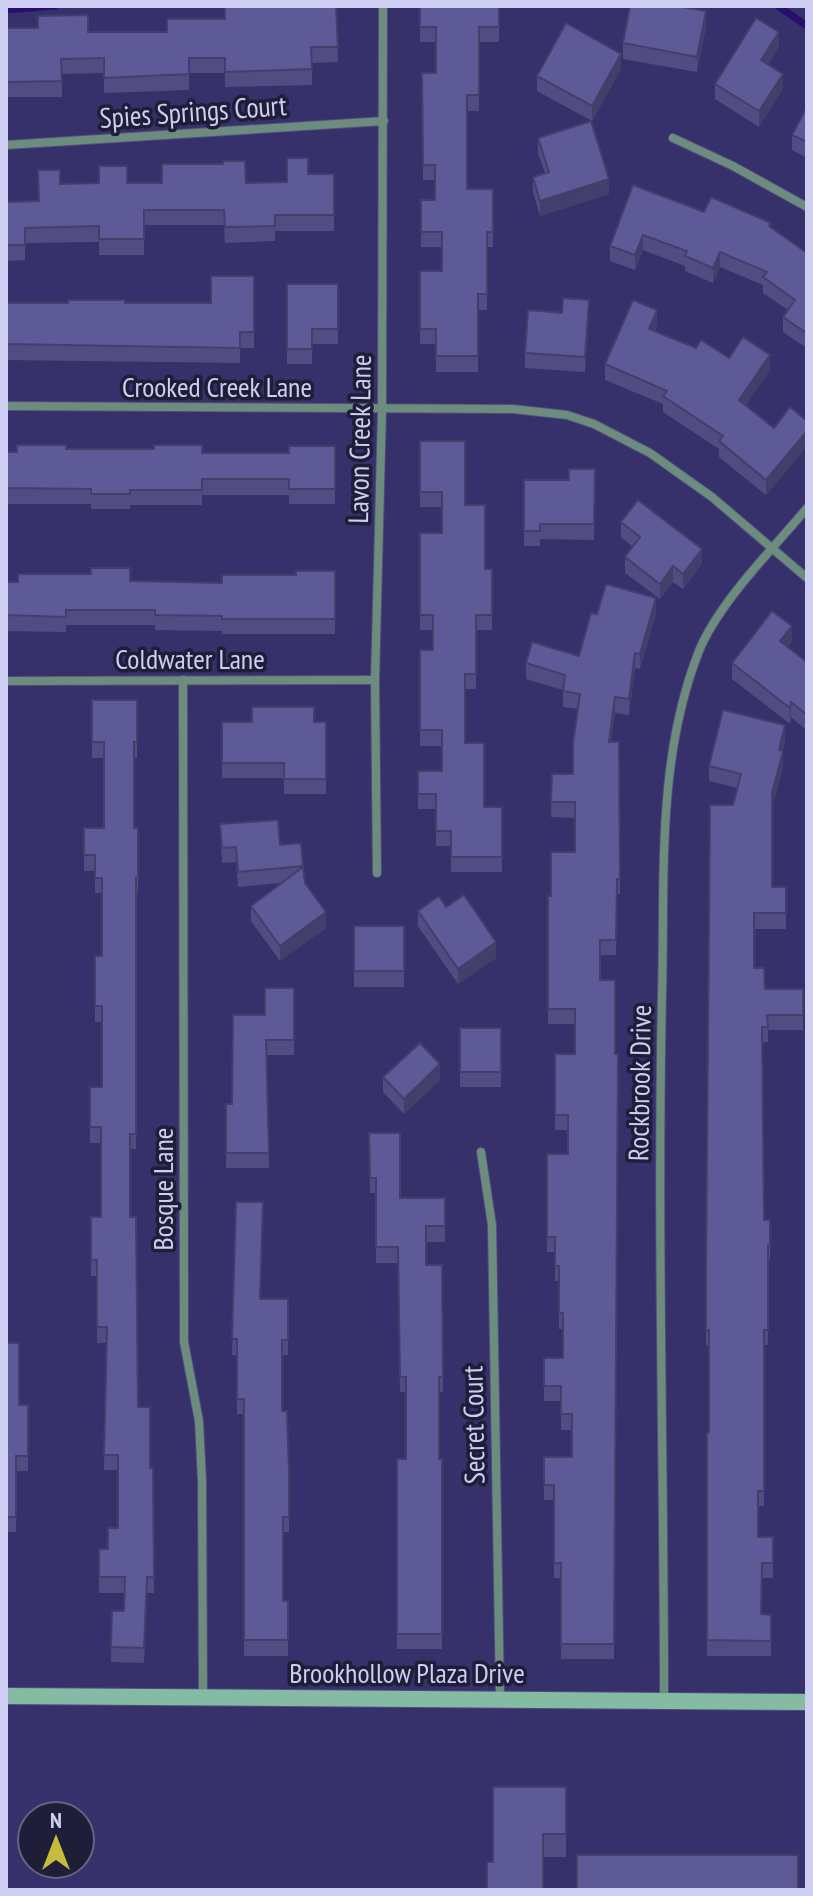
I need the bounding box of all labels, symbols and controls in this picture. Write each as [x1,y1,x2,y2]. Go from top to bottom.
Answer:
street label: Spies Springs Court [98,86,288,136]
street label: Lavon Creek Lane [339,354,379,524]
street label: Crooked Creek Lane [122,368,312,405]
street label: Coldwater Lane [115,640,265,677]
street label: Rockbrook Drive [619,1005,659,1161]
street label: Bosque Lane [144,1128,181,1250]
street label: Secret Court [453,1365,493,1485]
street label: Brookhollow Plaza Drive [289,1654,525,1691]
north arrow [16,1800,96,1880]
text: N [50,1806,62,1834]

